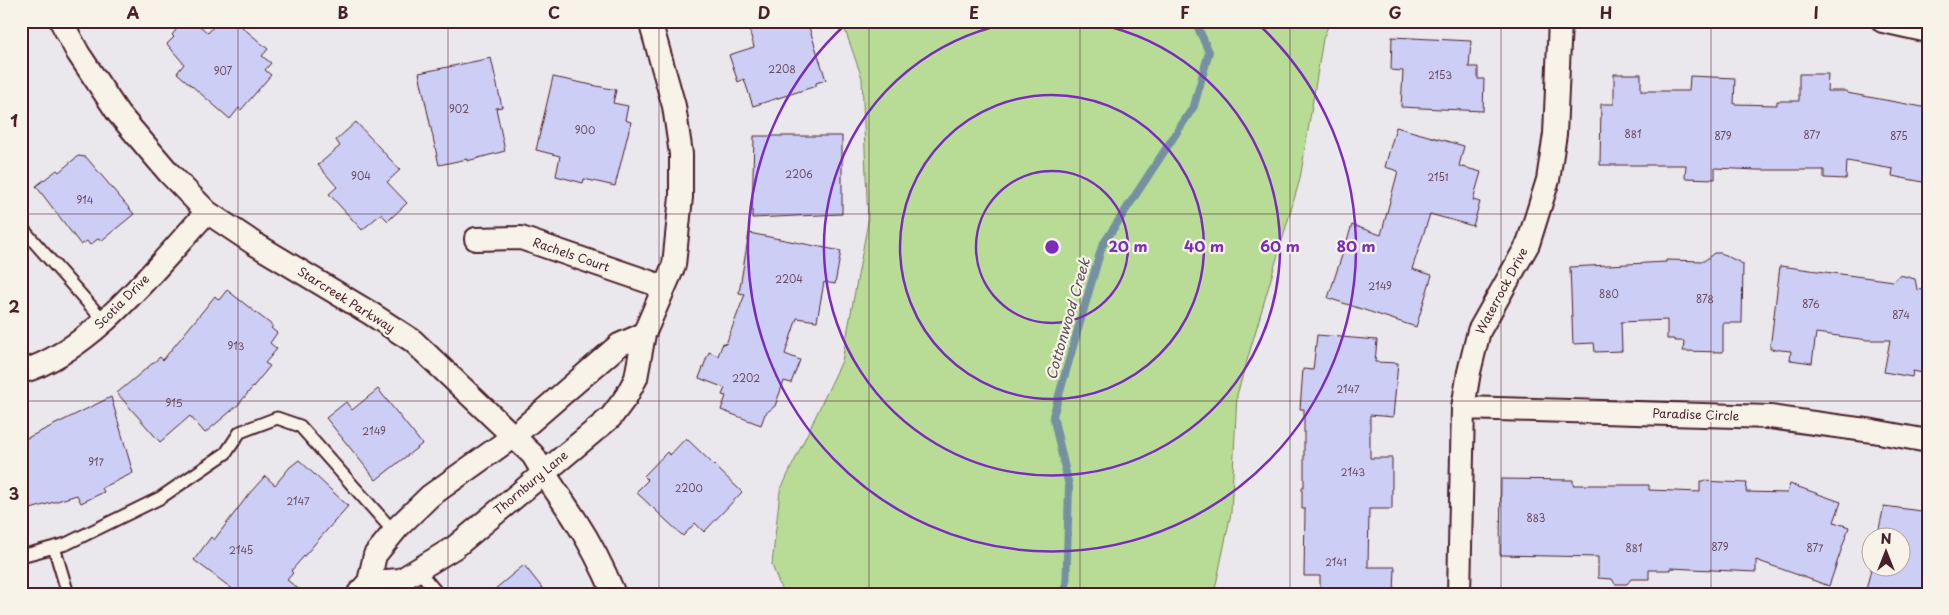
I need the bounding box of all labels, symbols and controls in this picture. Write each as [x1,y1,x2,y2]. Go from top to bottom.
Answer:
text: A [127,0,140,24]
text: B [338,0,349,24]
text: C [548,0,560,24]
text: D [758,0,770,24]
text: E [969,0,979,24]
text: F [1180,0,1190,24]
text: G [1388,0,1402,24]
text: H [1600,0,1612,24]
text: I [1813,0,1819,24]
house number: 2208 [768,61,796,76]
house number: 907 [214,63,233,78]
house number: 2153 [1428,67,1452,82]
house number: 902 [449,101,469,116]
text: 1 [10,108,18,132]
house number: 900 [575,122,595,137]
house number: 881 [1625,126,1641,141]
house number: 877 [1804,127,1821,142]
house number: 879 [1714,128,1732,143]
house number: 875 [1890,128,1908,143]
house number: 2206 [785,166,813,181]
house number: 904 [351,168,371,183]
house number: 2151 [1427,169,1449,184]
house number: 914 [77,192,94,207]
street label: Rachels Court [531,233,612,276]
text: 20 m [1109,234,1147,257]
text: 40 m [1184,234,1224,257]
text: 60 m [1260,234,1300,257]
text: 80 m [1336,234,1376,257]
centre of rings [1043,238,1061,256]
street label: Waterrock Drive [1471,244,1532,337]
water label: Cottonwood Creek [1040,254,1095,382]
street label: Starcreek Parkway [294,262,399,336]
street label: Scotia Drive [90,269,153,333]
house number: 2204 [775,271,803,286]
house number: 2149 [1368,278,1392,293]
house number: 880 [1599,286,1619,301]
house number: 878 [1696,291,1714,306]
text: 2 [8,294,20,318]
house number: 876 [1802,296,1820,311]
house number: 874 [1892,307,1910,322]
house number: 913 [228,338,245,353]
house number: 2202 [732,370,760,385]
house number: 2147 [1336,381,1360,396]
house number: 915 [165,395,183,410]
street label: Paradise Circle [1652,403,1740,425]
house number: 2149 [362,423,386,438]
street label: Thornbury Lane [489,446,572,519]
house number: 917 [88,454,105,469]
house number: 2143 [1341,464,1365,479]
house number: 2200 [675,480,703,495]
text: 3 [9,481,19,505]
house number: 2147 [286,493,310,508]
house number: 883 [1527,510,1545,525]
north arrow [1862,528,1912,578]
text: N [1880,528,1892,549]
house number: 879 [1711,539,1729,554]
house number: 881 [1626,540,1642,555]
house number: 877 [1807,540,1824,555]
house number: 2145 [229,542,253,557]
house number: 2141 [1325,554,1347,569]

